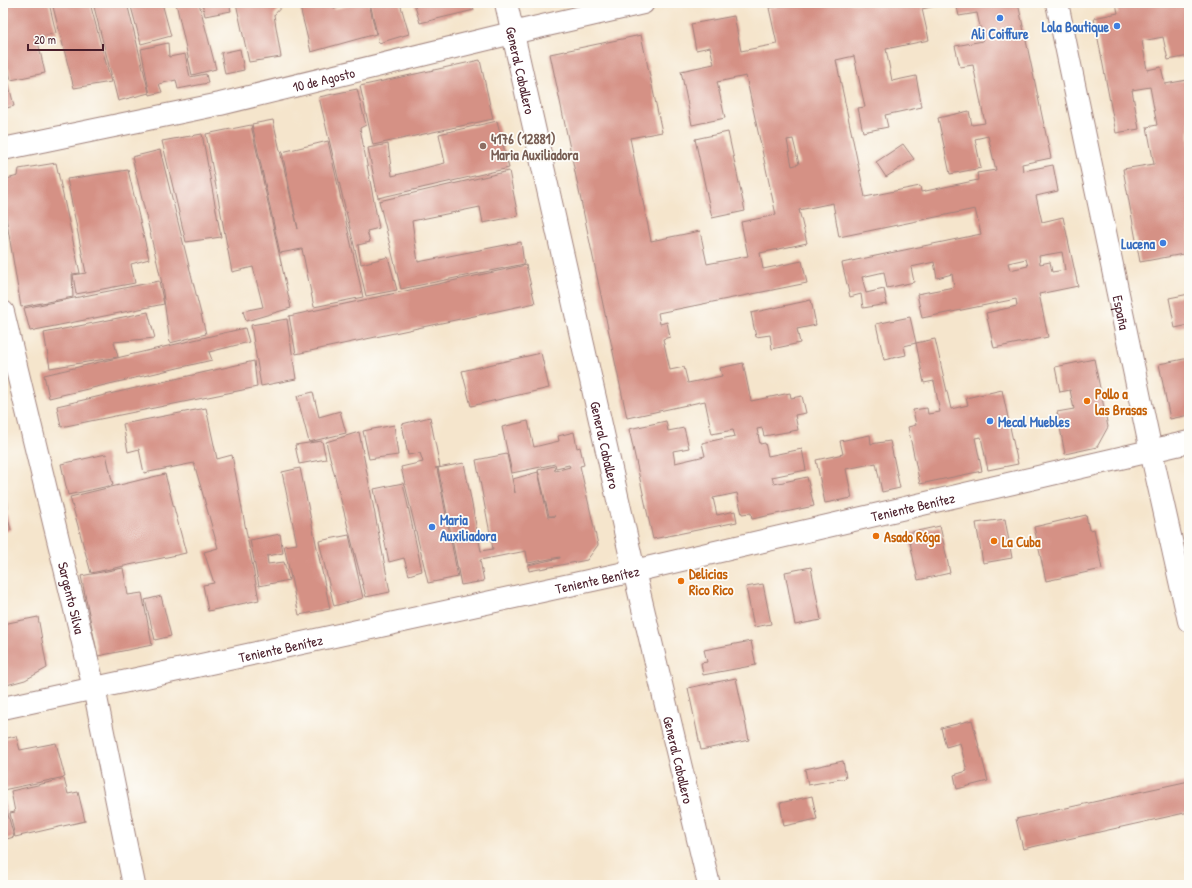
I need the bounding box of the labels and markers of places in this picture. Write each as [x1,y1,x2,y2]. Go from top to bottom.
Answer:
marker: Ali Coiffure [995,13,1005,23]
place label: Lola Boutique [1042,17,1109,38]
marker: Lola Boutique [1112,21,1122,31]
place label: Ali Coiffure [971,24,1029,43]
place label: 4176 (12881) Maria Auxiliadora [491,129,579,164]
marker: 4176 (12881) Maria Auxiliadora [478,141,488,151]
place label: Lucena [1121,234,1155,253]
marker: Lucena [1158,238,1168,248]
place label: Pollo a las Brasas [1095,384,1148,419]
marker: Pollo a las Brasas [1082,396,1092,406]
place label: Mecal Muebles [998,412,1070,431]
marker: Mecal Muebles [985,416,995,426]
place label: Maria Auxiliadora [440,510,497,545]
marker: Maria Auxiliadora [427,522,437,532]
place label: Asado Róga [884,527,940,548]
marker: Asado Róga [871,531,881,541]
place label: La Cuba [1002,532,1041,551]
marker: La Cuba [989,536,999,546]
place label: Delicias Rico Rico [689,564,734,599]
marker: Delicias Rico Rico [676,576,686,586]

